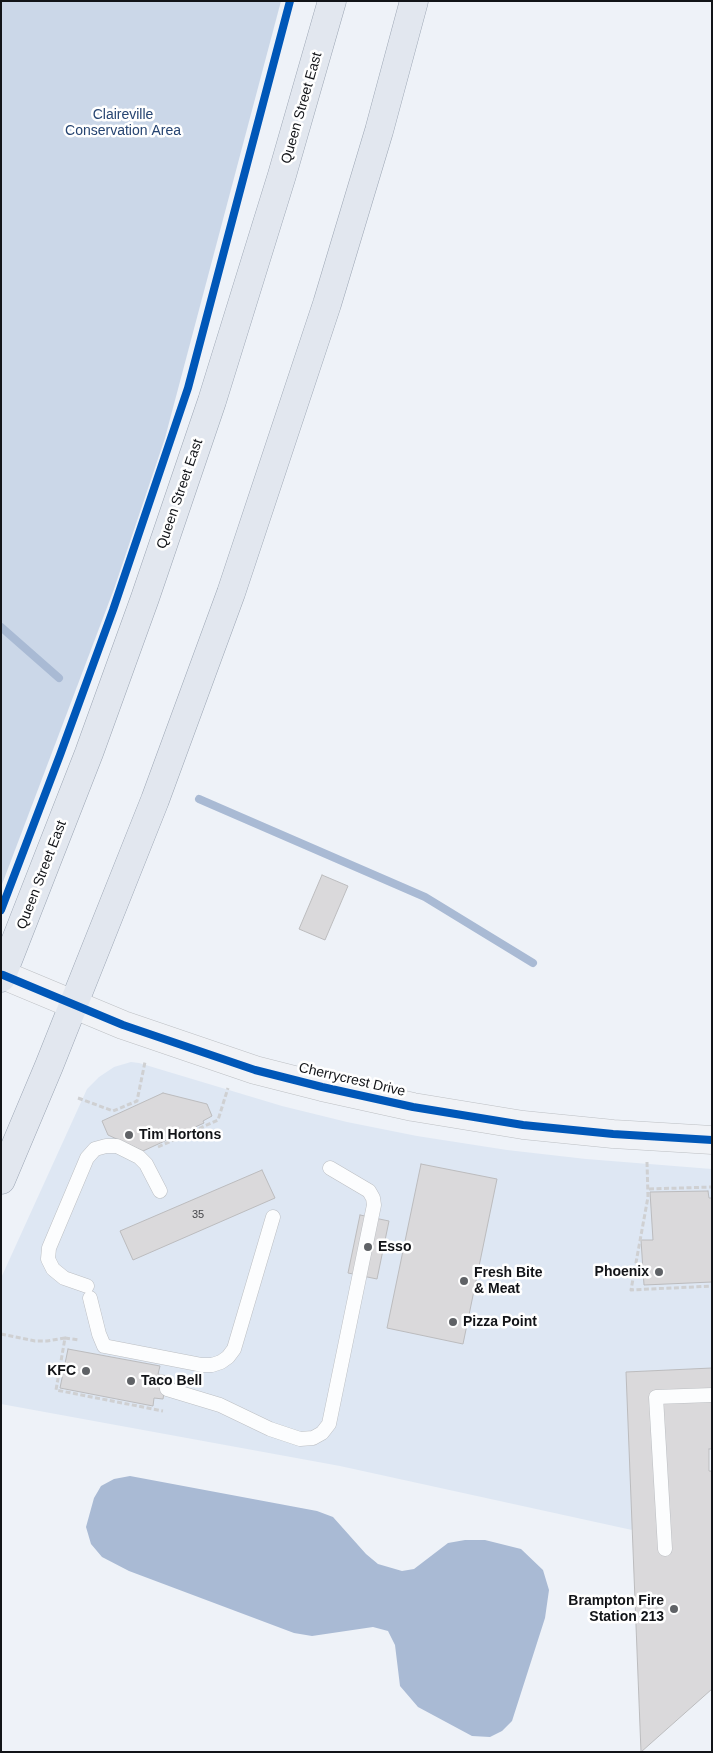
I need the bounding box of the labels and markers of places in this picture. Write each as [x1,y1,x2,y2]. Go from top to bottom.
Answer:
place label: Tim Hortons [139,1127,221,1143]
marker: Tim Hortons [123,1129,135,1141]
place label: Esso [378,1239,411,1255]
marker: Esso [362,1241,374,1253]
place label: Phoenix [595,1264,649,1280]
place label: Fresh Bite & Meat [474,1265,542,1298]
marker: Phoenix [653,1266,665,1278]
marker: Fresh Bite & Meat [458,1275,470,1287]
place label: Pizza Point [463,1314,537,1330]
marker: Pizza Point [447,1316,459,1328]
place label: KFC [47,1363,76,1379]
marker: KFC [80,1365,92,1377]
place label: Taco Bell [141,1373,202,1389]
marker: Taco Bell [125,1375,137,1387]
place label: Brampton Fire Station 213 [568,1593,664,1625]
marker: Brampton Fire Station 213 [668,1603,680,1615]

